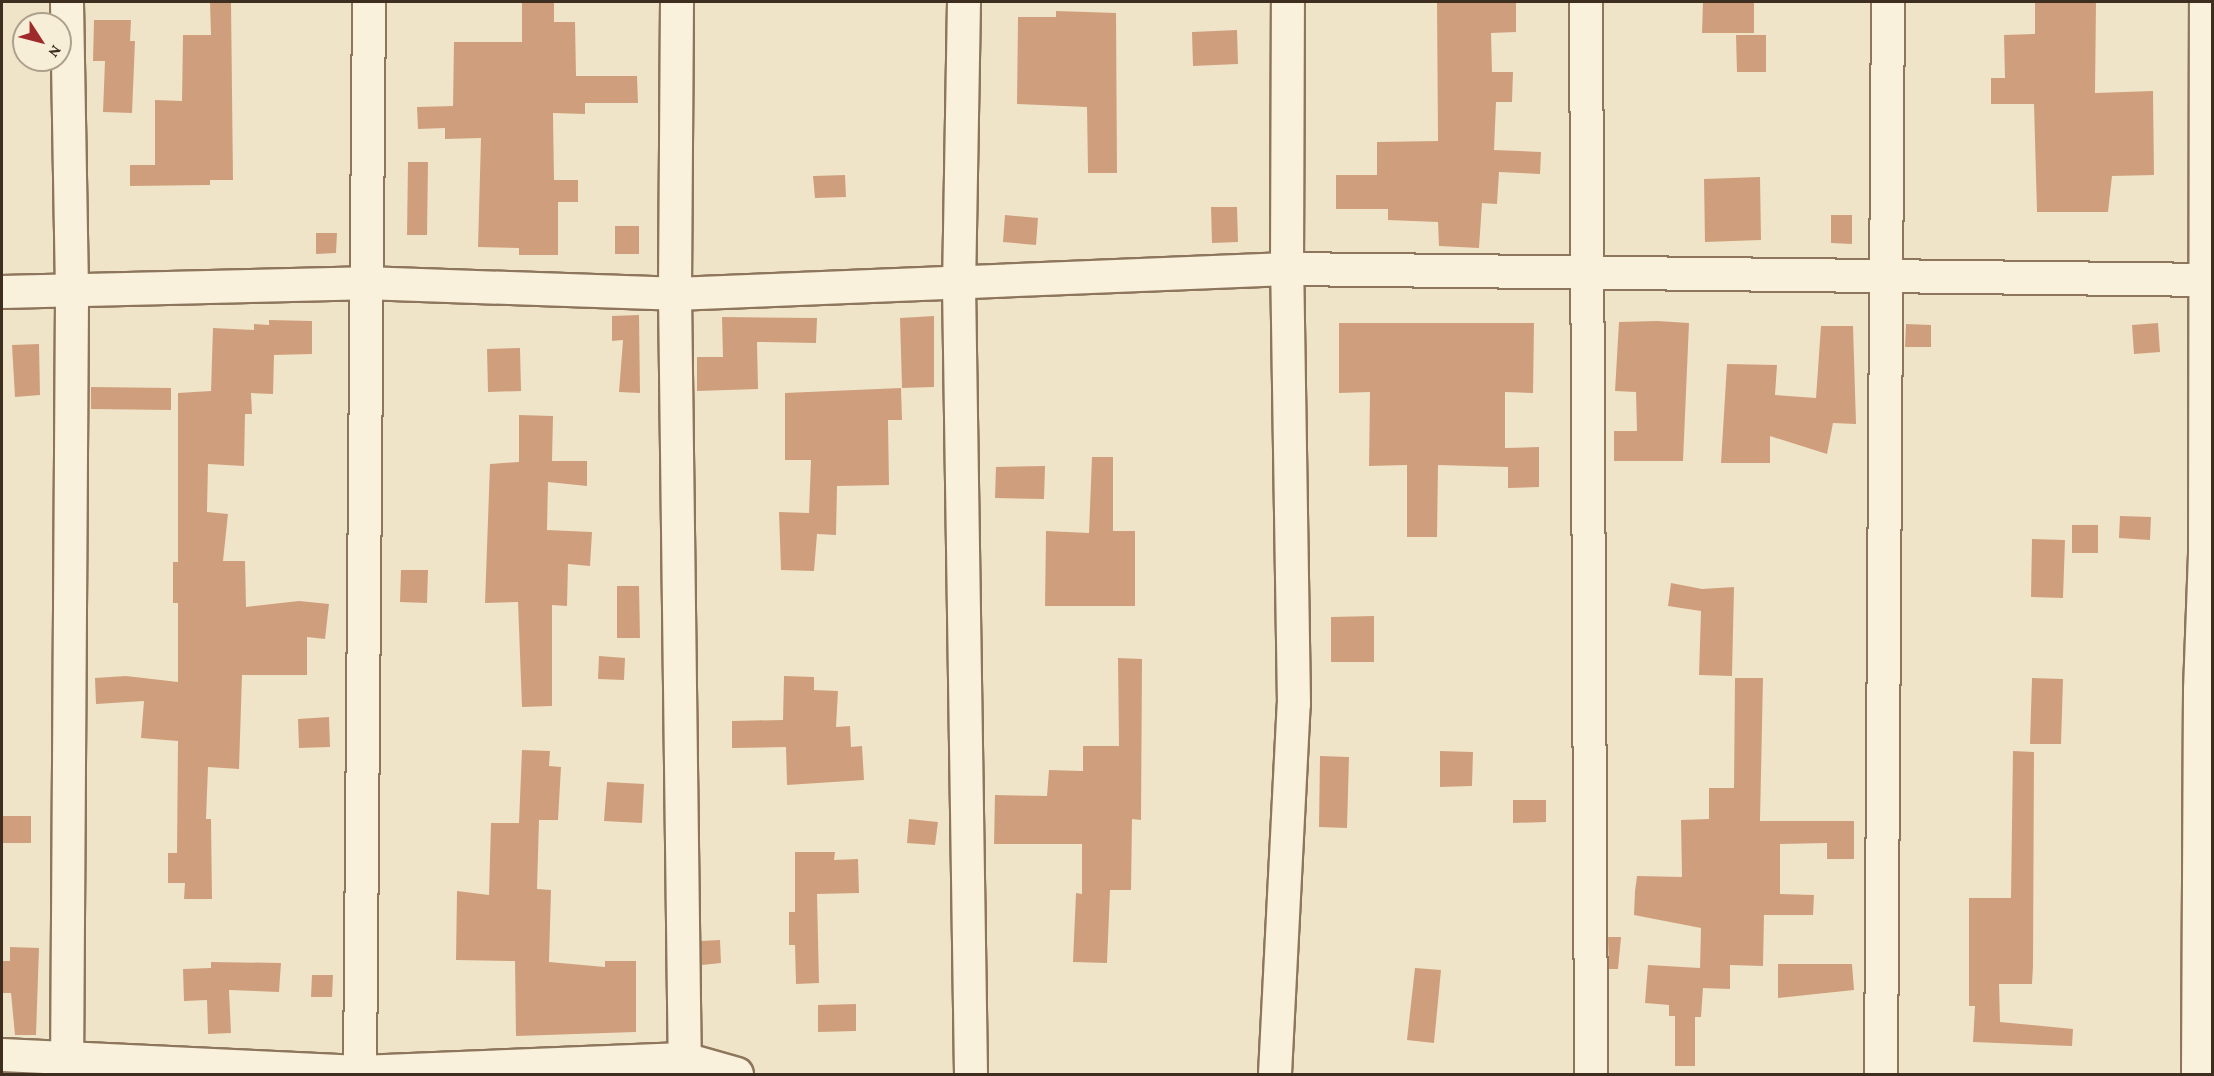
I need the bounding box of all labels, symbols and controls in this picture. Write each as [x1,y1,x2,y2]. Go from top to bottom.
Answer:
north arrow [12,12,72,72]
text: N [45,42,65,61]

